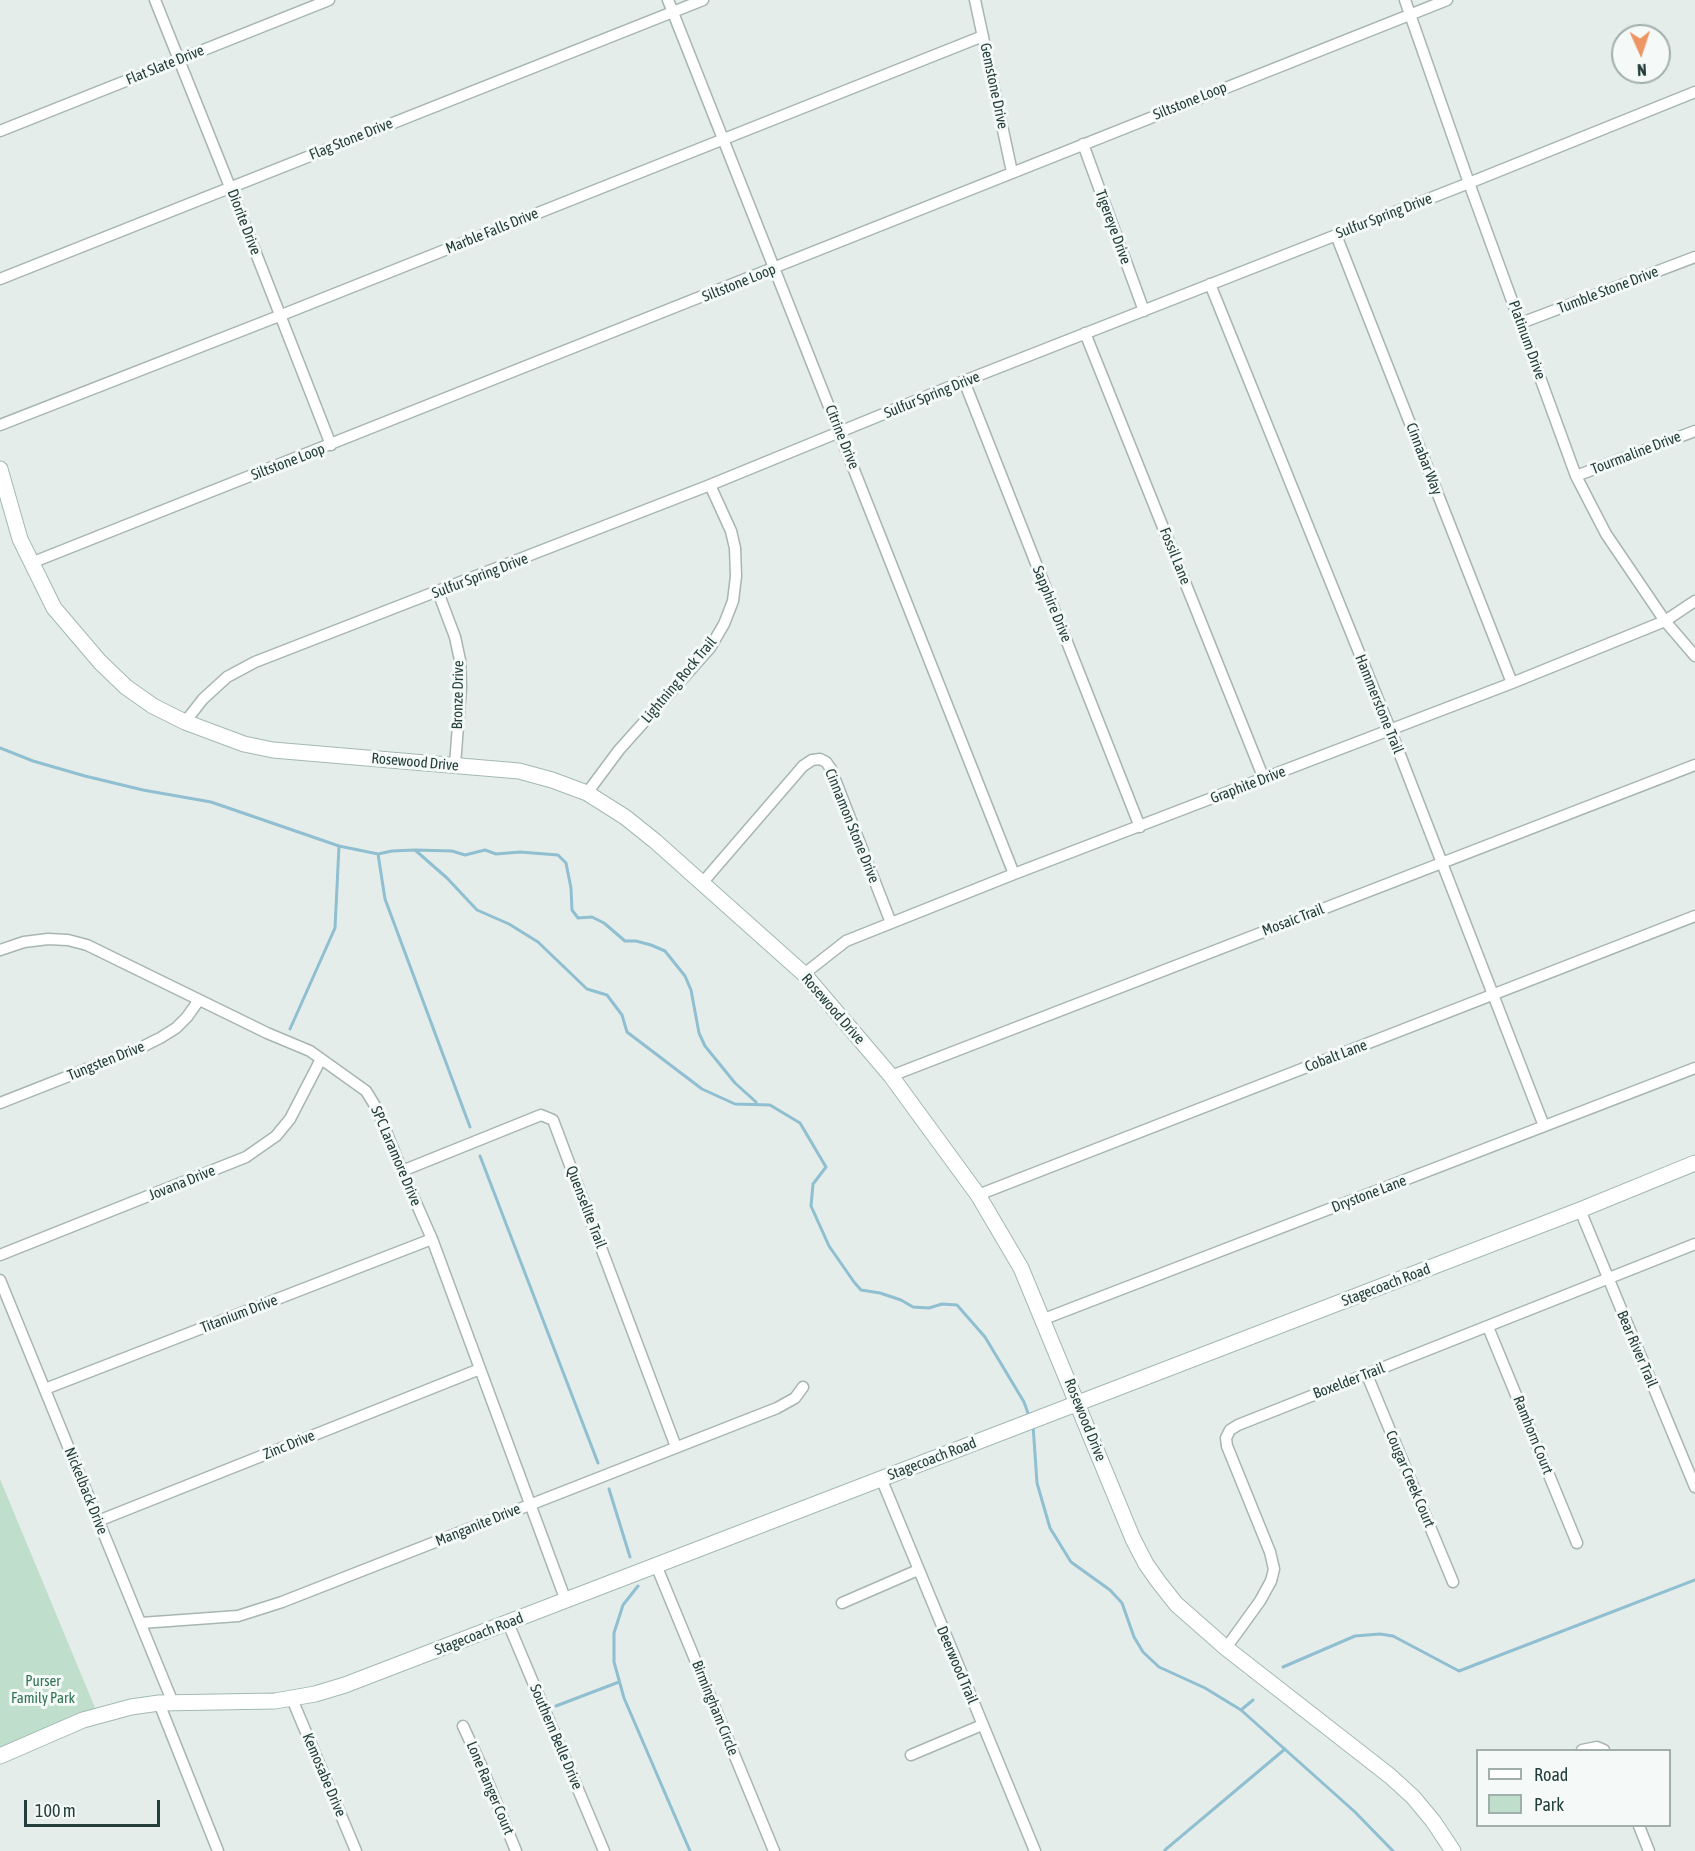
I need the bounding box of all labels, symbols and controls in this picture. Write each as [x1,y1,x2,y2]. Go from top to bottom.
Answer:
north arrow [1611,24,1671,84]
street label: Flat Slate Drive [123,41,207,89]
street label: Gemstone Drive [976,41,1012,131]
text: N [1637,61,1647,79]
street label: Siltstone Loop [1151,78,1229,124]
street label: Flag Stone Drive [307,114,395,164]
street label: Diorite Drive [223,187,265,257]
street label: Tigereye Drive [1091,187,1135,267]
street label: Sulfur Spring Drive [1333,189,1435,243]
street label: Marble Falls Drive [443,204,541,258]
street label: Siltstone Loop [700,260,778,306]
street label: Tumble Stone Drive [1555,263,1661,317]
street label: Platinum Drive [1504,298,1550,382]
street label: Sulfur Spring Drive [882,368,982,422]
street label: Citrine Drive [821,402,863,472]
street label: Cinnabar Way [1402,420,1446,498]
street label: Tourmaline Drive [1588,428,1684,478]
street label: Siltstone Loop [248,440,328,484]
street label: Fossil Lane [1155,525,1195,587]
street label: Sulfur Spring Drive [429,549,531,603]
street label: Sapphire Drive [1029,563,1075,645]
street label: Lightning Rock Trail [638,633,720,727]
street label: Hammerstone Trail [1351,652,1407,756]
street label: Bronze Drive [448,660,468,730]
street label: Rosewood Drive [371,749,459,775]
street label: Graphite Drive [1208,762,1288,808]
street label: Cinnamon Stone Drive [821,766,883,886]
street label: Mosaic Trail [1260,900,1326,940]
street label: Rosewood Drive [797,970,869,1048]
street label: Cobalt Lane [1302,1036,1370,1076]
street label: Tungsten Drive [65,1037,147,1085]
street label: SPC Laramore Drive [367,1103,425,1209]
street label: Jovana Drive [146,1162,218,1204]
street label: Quenselite Trail [562,1163,610,1251]
street label: Drystone Lane [1329,1172,1409,1216]
street label: Stagecoach Road [1339,1260,1433,1310]
street label: Titanium Drive [198,1291,280,1337]
street label: Bear River Trail [1613,1308,1661,1390]
street label: Boxelder Trail [1311,1359,1387,1403]
street label: Rosewood Drive [1060,1376,1110,1464]
street label: Ramhorn Court [1509,1393,1557,1477]
street label: Zinc Drive [261,1427,317,1463]
street label: Cougar Creek Court [1381,1428,1439,1530]
street label: Stagecoach Road [885,1434,979,1484]
street label: Nickelback Drive [60,1445,112,1537]
street label: Manganite Drive [433,1500,523,1550]
street label: Stagecoach Road [432,1609,526,1659]
street label: Deerwood Trail [933,1623,981,1707]
street label: Birmingham Circle [688,1658,742,1758]
park label: Purser Family Park [11,1672,75,1707]
street label: Southern Belle Drive [526,1682,586,1792]
street label: Kemosabe Drive [298,1730,350,1820]
street label: Lone Ranger Court [462,1739,518,1837]
legend [1476,1749,1671,1827]
text: Road [1534,1764,1568,1785]
scale bar [27,1788,164,1826]
text: Park [1534,1794,1564,1815]
text: 100 m [35,1800,76,1821]

